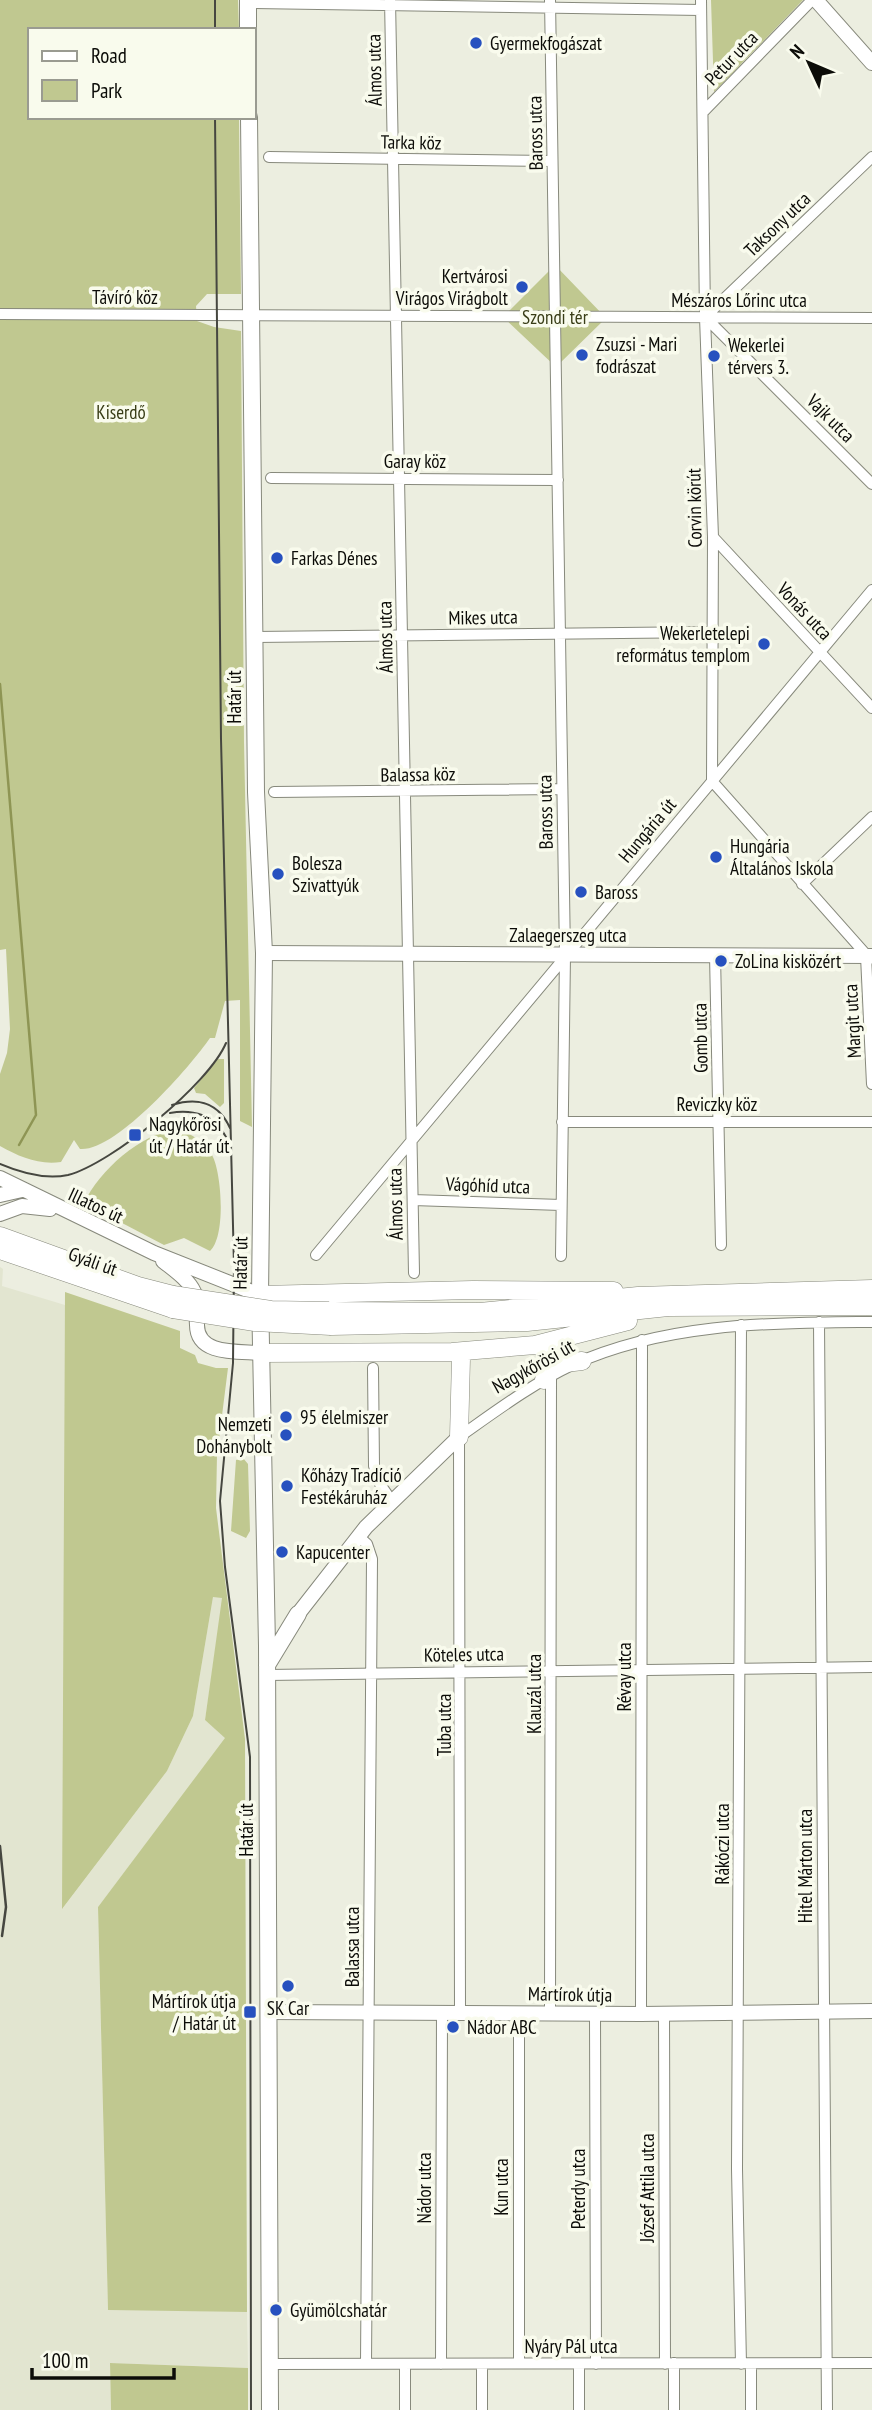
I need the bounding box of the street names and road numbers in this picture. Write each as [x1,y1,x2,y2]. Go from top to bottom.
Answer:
street label: Petur utca [699,26,763,90]
street label: Álmos utca [361,34,387,106]
street label: Baross utca [522,96,548,170]
street label: Tarka köz [380,129,442,155]
street label: Taksony utca [739,186,815,262]
street label: Távíró köz [92,285,158,309]
street label: Mészáros Lőrinc utca [671,288,807,312]
street label: Vajk utca [801,388,860,447]
street label: Garay köz [384,449,446,473]
street label: Corvin körút [681,467,707,548]
street label: Vonás utca [772,576,838,645]
street label: Álmos utca [372,601,398,673]
street label: Mikes utca [448,604,518,630]
street label: Határ út [222,670,246,724]
street label: Balassa köz [380,761,456,787]
street label: Baross utca [532,775,558,849]
street label: Hungária út [613,792,681,867]
street label: Zalaegerszeg utca [509,923,627,947]
street label: Margit utca [838,983,866,1059]
street label: Gomb utca [687,1003,713,1073]
street label: Reviczky köz [677,1092,758,1116]
street label: Álmos utca [382,1168,408,1240]
street label: Vágóhíd utca [444,1171,531,1198]
street label: Illatos út [65,1182,128,1228]
street label: Határ út [228,1235,252,1290]
street label: Gyáli út [65,1241,121,1281]
street label: Nagykőrösi út [488,1333,579,1398]
street label: Köteles utca [424,1641,504,1667]
street label: Révay utca [612,1642,636,1712]
street label: Klauzál utca [522,1654,546,1734]
street label: Tuba utca [432,1694,456,1756]
street label: Határ út [234,1803,258,1857]
street label: Rákóczi utca [710,1803,734,1885]
street label: Hitel Márton utca [793,1809,817,1923]
street label: Balassa utca [340,1907,364,1987]
street label: Mártírok útja [528,1981,612,2007]
street label: József Attila utca [635,2133,659,2244]
street label: Peterdy utca [566,2149,590,2229]
street label: Nádor utca [412,2152,436,2224]
street label: Kun utca [489,2158,513,2216]
street label: Nyáry Pál utca [524,2334,618,2358]

